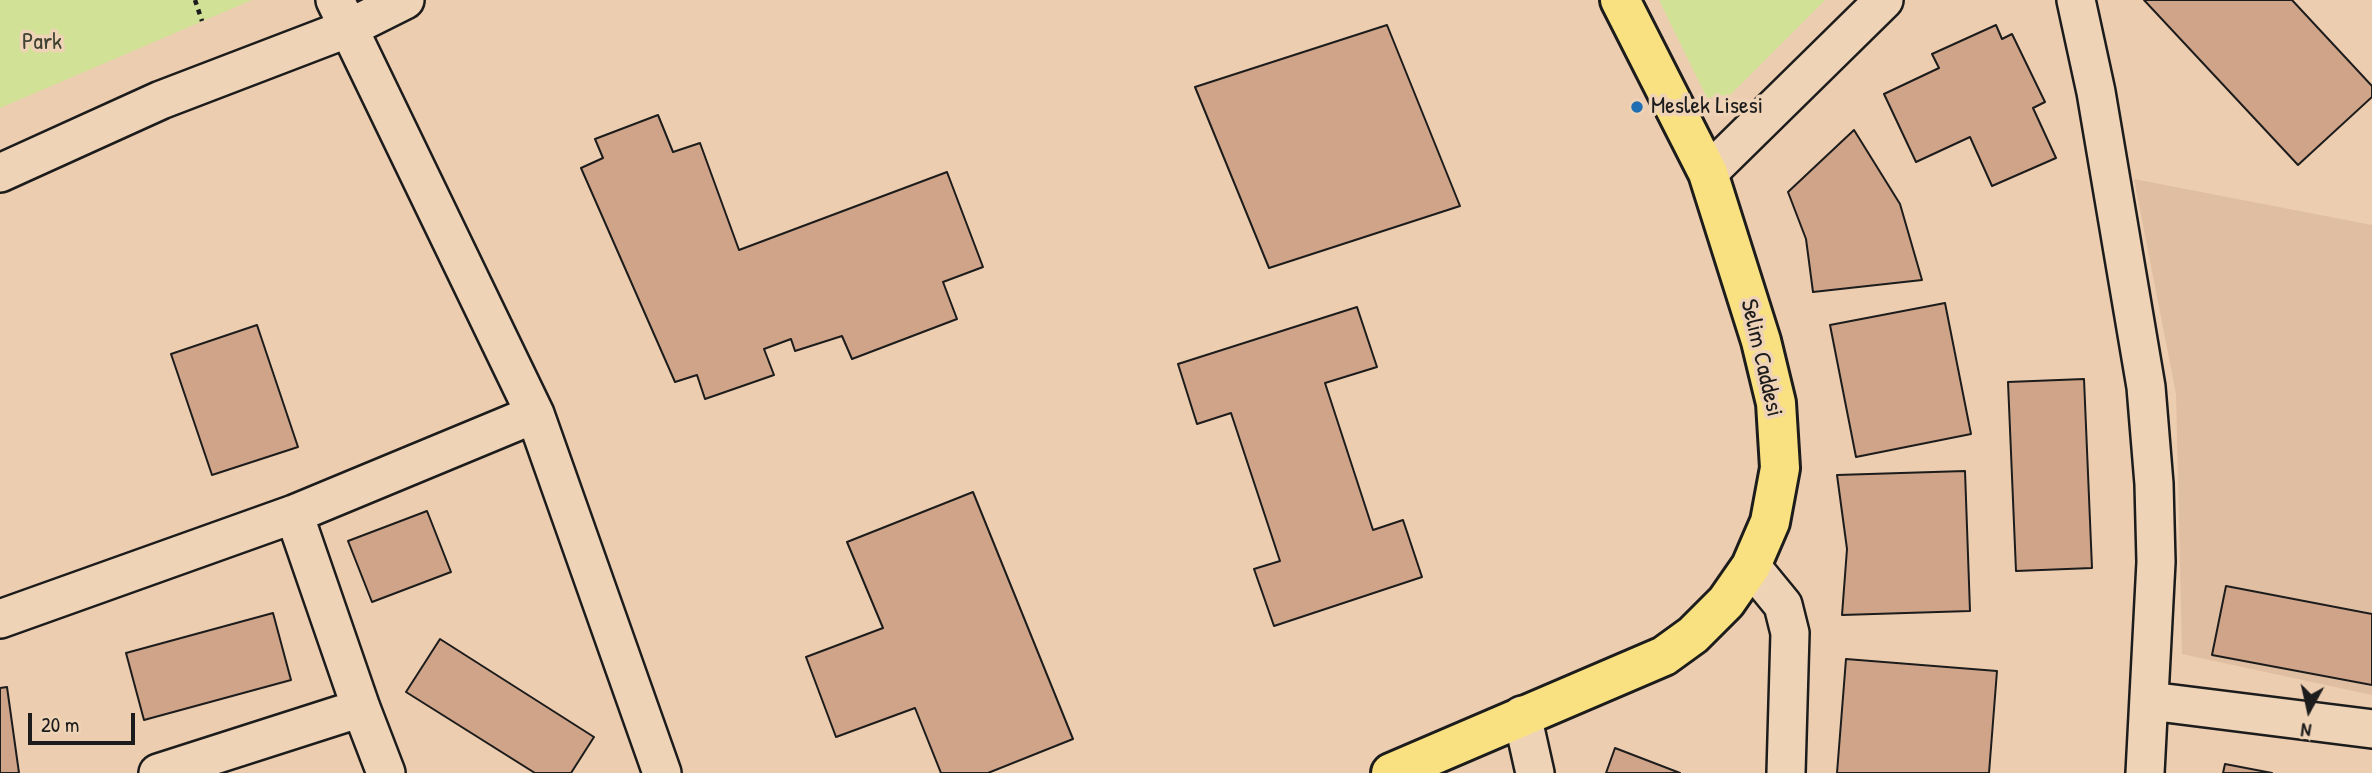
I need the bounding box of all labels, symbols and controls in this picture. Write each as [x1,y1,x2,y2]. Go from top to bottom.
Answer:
park label: Park [22,29,62,57]
place label: Meslek Lisesi [1651,93,1763,121]
marker: Meslek Lisesi [1629,99,1645,115]
street label: Selim Caddesi [1734,296,1788,420]
north arrow [2274,675,2344,745]
scale bar [32,700,138,744]
text: 20 m [41,710,79,739]
text: N [2299,717,2313,744]

